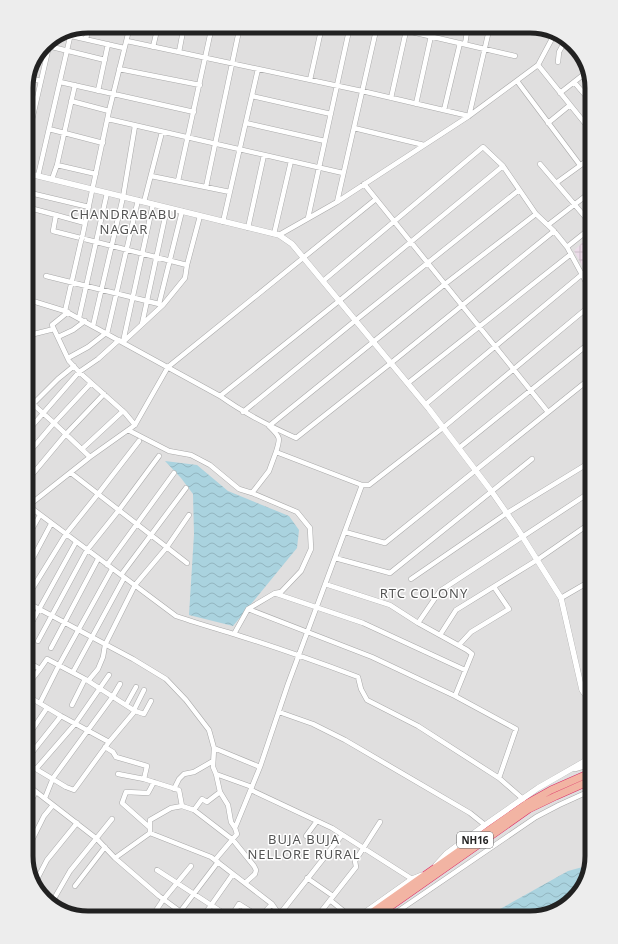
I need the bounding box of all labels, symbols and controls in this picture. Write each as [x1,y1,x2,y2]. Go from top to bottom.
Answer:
district label: CHANDRABABU NAGAR [70,205,178,238]
district label: RTC COLONY [380,584,468,602]
district label: BUJA BUJA NELLORE RURAL [247,830,361,863]
road number: NH16 [457,832,493,848]

